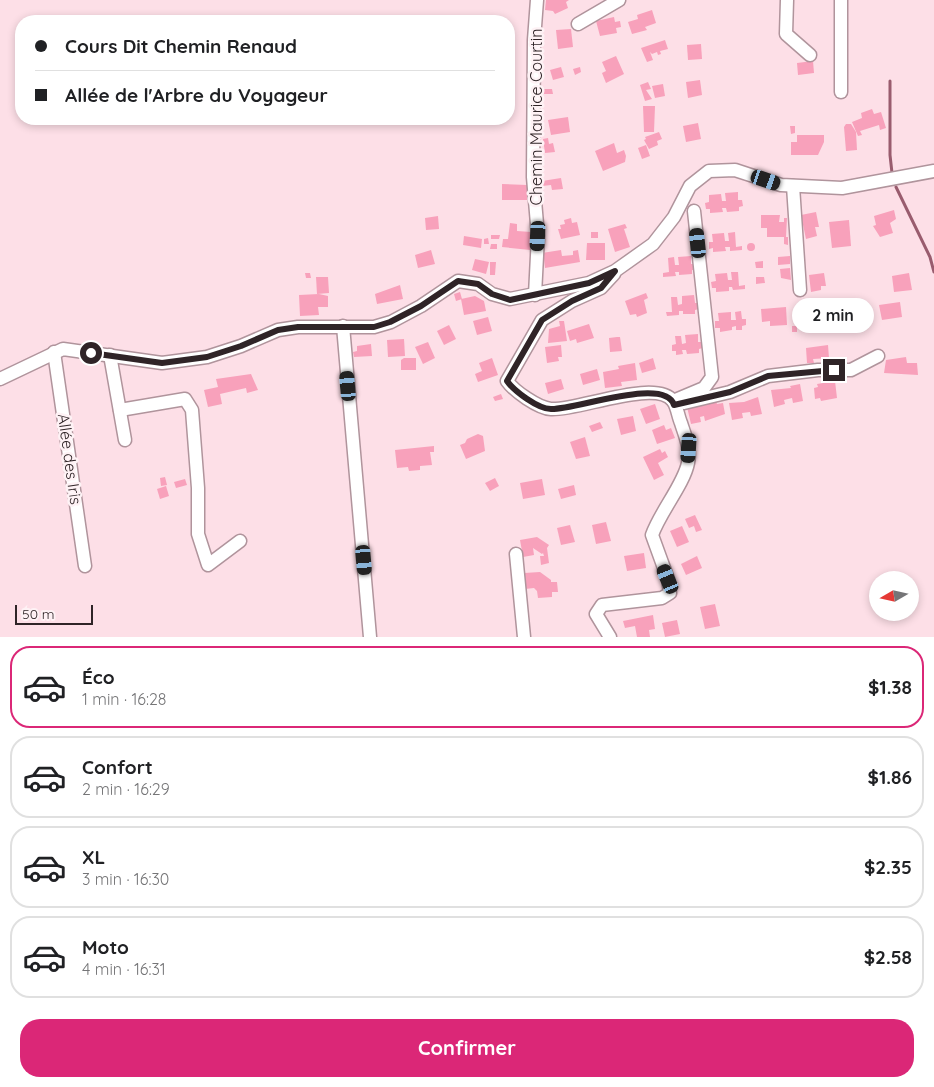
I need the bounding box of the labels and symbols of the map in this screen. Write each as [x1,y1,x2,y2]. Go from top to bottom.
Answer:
street label: Chemin Maurice Courtin [526,29,546,205]
car [749,168,782,192]
car [529,221,546,251]
car [688,227,707,259]
callout: 2 min [793,298,875,332]
route start [80,342,102,364]
route end [823,359,845,381]
car [339,370,356,402]
street label: Allée des Iris [54,412,86,506]
car [680,433,697,463]
car [355,544,372,576]
car [655,562,680,596]
north arrow [869,571,919,621]
scale bar [15,602,92,625]

